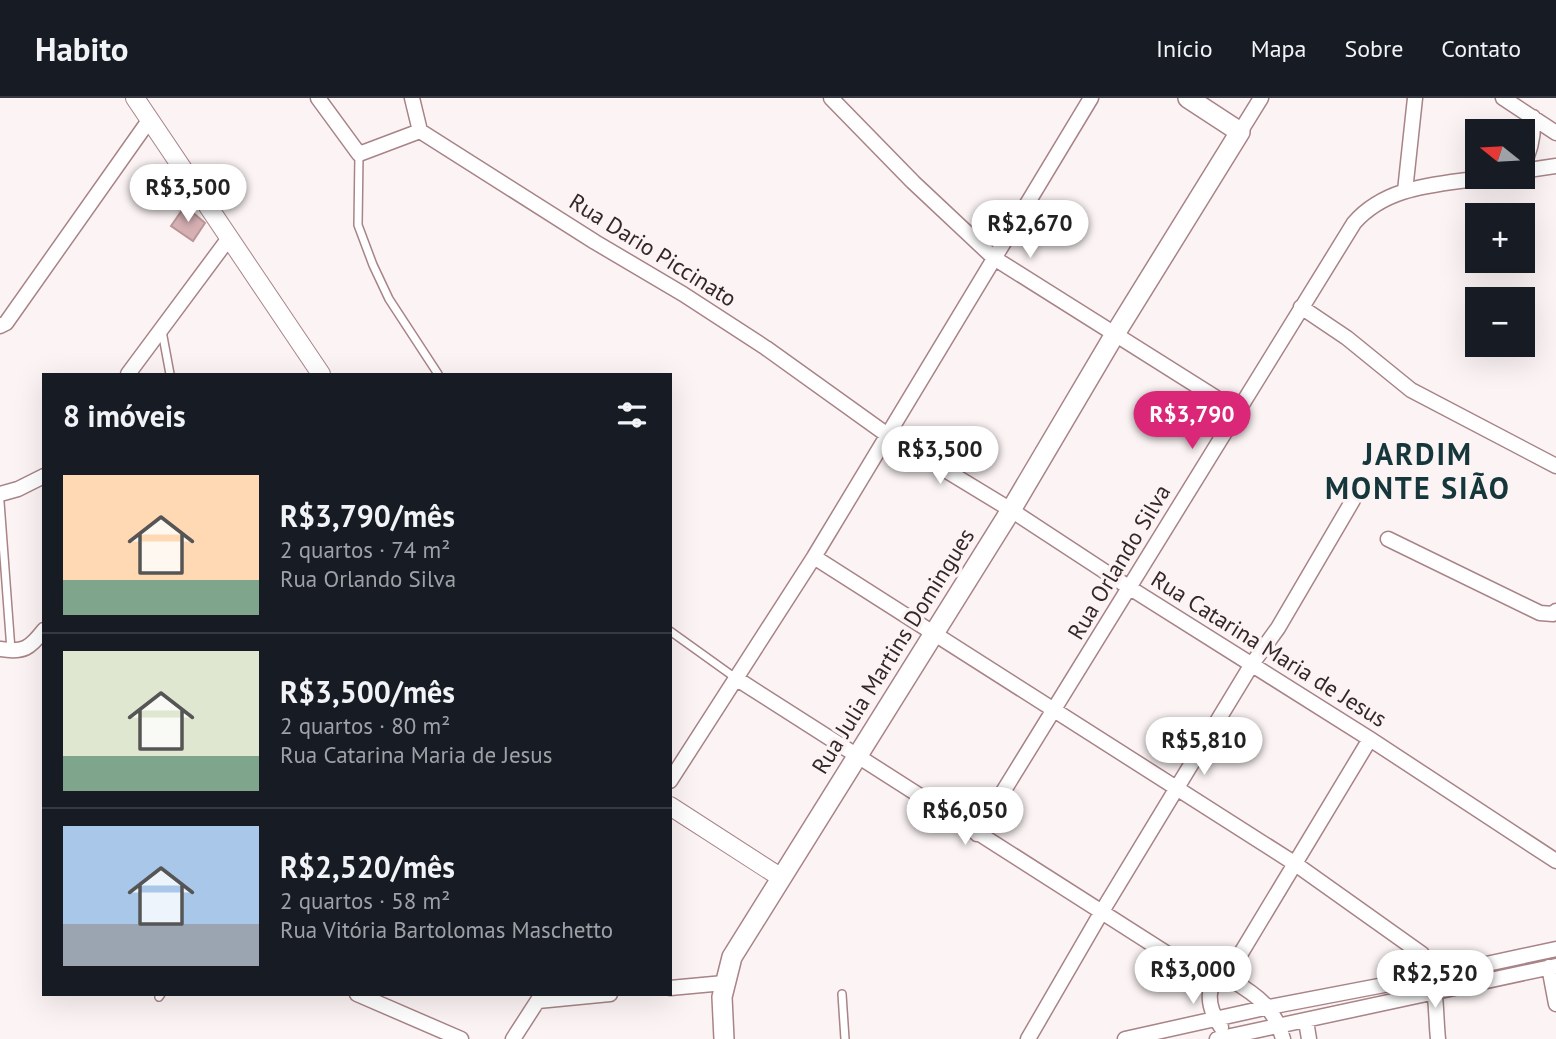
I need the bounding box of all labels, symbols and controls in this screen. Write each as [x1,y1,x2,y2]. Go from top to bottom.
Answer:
text: Habito [35,27,129,70]
text: Início [1156,33,1213,64]
text: Mapa [1251,33,1306,64]
text: Sobre [1344,33,1403,64]
text: Contato [1441,33,1521,64]
north arrow [1465,119,1535,189]
map controls [1465,119,1535,357]
pin: R$3,500 [123,164,253,224]
text: R$3,500 [146,172,230,201]
street label: Rua Dario Piccinato [564,187,742,313]
pin: R$2,670 [965,200,1095,260]
button: + [1465,203,1535,273]
text: R$2,670 [988,208,1072,237]
button: − [1465,287,1535,357]
pin: R$3,790 [1127,392,1257,451]
text: 8 imóveis [63,396,186,435]
icon: filters [613,396,651,434]
text: R$3,790 [1150,399,1234,428]
pin: R$3,500 [875,426,1005,486]
text: R$3,500 [898,434,982,463]
district label: JARDIM MONTE SIÃO [1325,434,1511,507]
street label: Rua Orlando Silva [1061,479,1176,645]
text: R$3,790/mês [280,496,455,535]
icon: home [119,503,203,587]
street label: Rua Julia Martins Domingues [805,522,980,779]
text: 2 quartos · 74 m² [280,535,450,564]
text: Rua Orlando Silva [280,564,456,593]
street label: Rua Catarina Maria de Jesus [1146,564,1392,733]
text: R$3,500/mês [280,672,455,711]
icon: home [119,679,203,763]
text: 2 quartos · 80 m² [280,711,450,740]
pin: R$5,810 [1139,718,1269,777]
text: R$5,810 [1162,725,1246,754]
text: Rua Catarina Maria de Jesus [280,740,552,769]
pin: R$6,050 [900,788,1030,847]
text: R$6,050 [923,795,1007,824]
text: R$2,520/mês [280,847,455,886]
icon: home [119,854,203,938]
text: 2 quartos · 58 m² [280,886,450,915]
text: Rua Vitória Bartolomas Maschetto [280,915,613,944]
pin: R$3,000 [1128,946,1258,1006]
pin: R$2,520 [1370,950,1500,1010]
text: R$3,000 [1151,954,1235,983]
text: R$2,520 [1393,958,1477,987]

